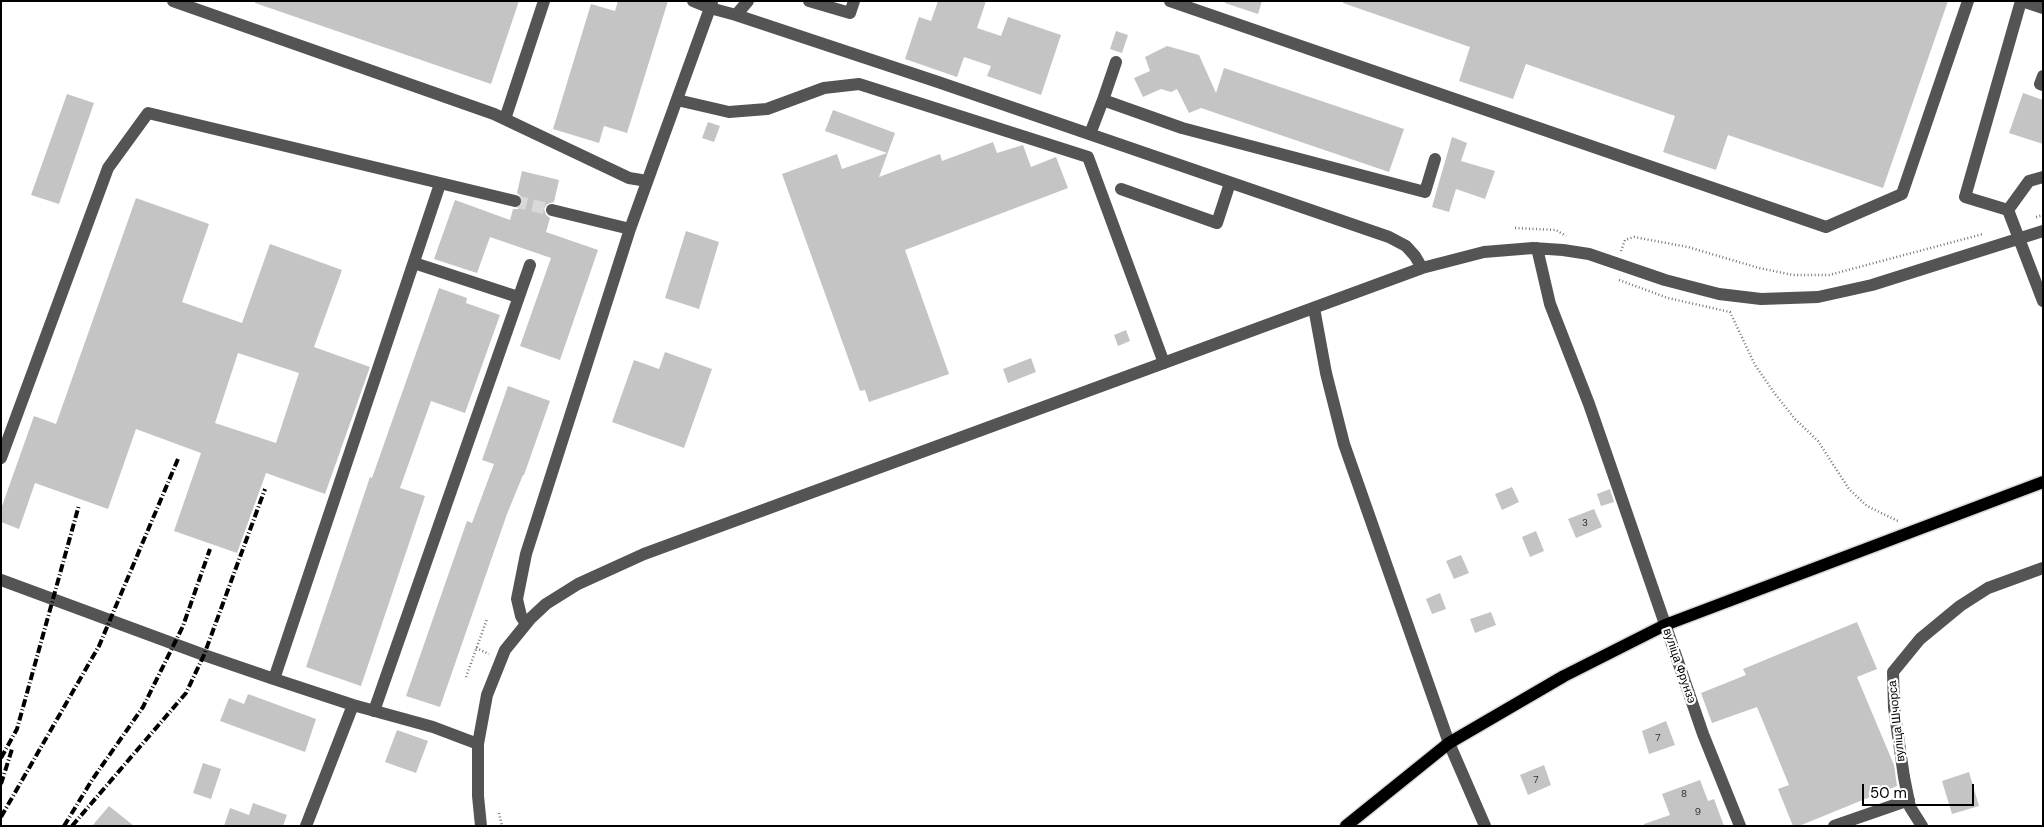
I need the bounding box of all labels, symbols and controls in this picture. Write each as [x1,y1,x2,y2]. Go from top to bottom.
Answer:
house number: 3 [1582,517,1588,529]
street label: вуліца Фрунзэ [1659,627,1699,705]
street label: вуліца Шчорса [1886,680,1908,762]
house number: 7 [1655,732,1661,744]
house number: 7 [1533,774,1539,786]
scale bar [1864,774,1976,806]
text: 50 m [1870,783,1907,803]
house number: 8 [1681,788,1687,800]
house number: 9 [1695,806,1701,818]

